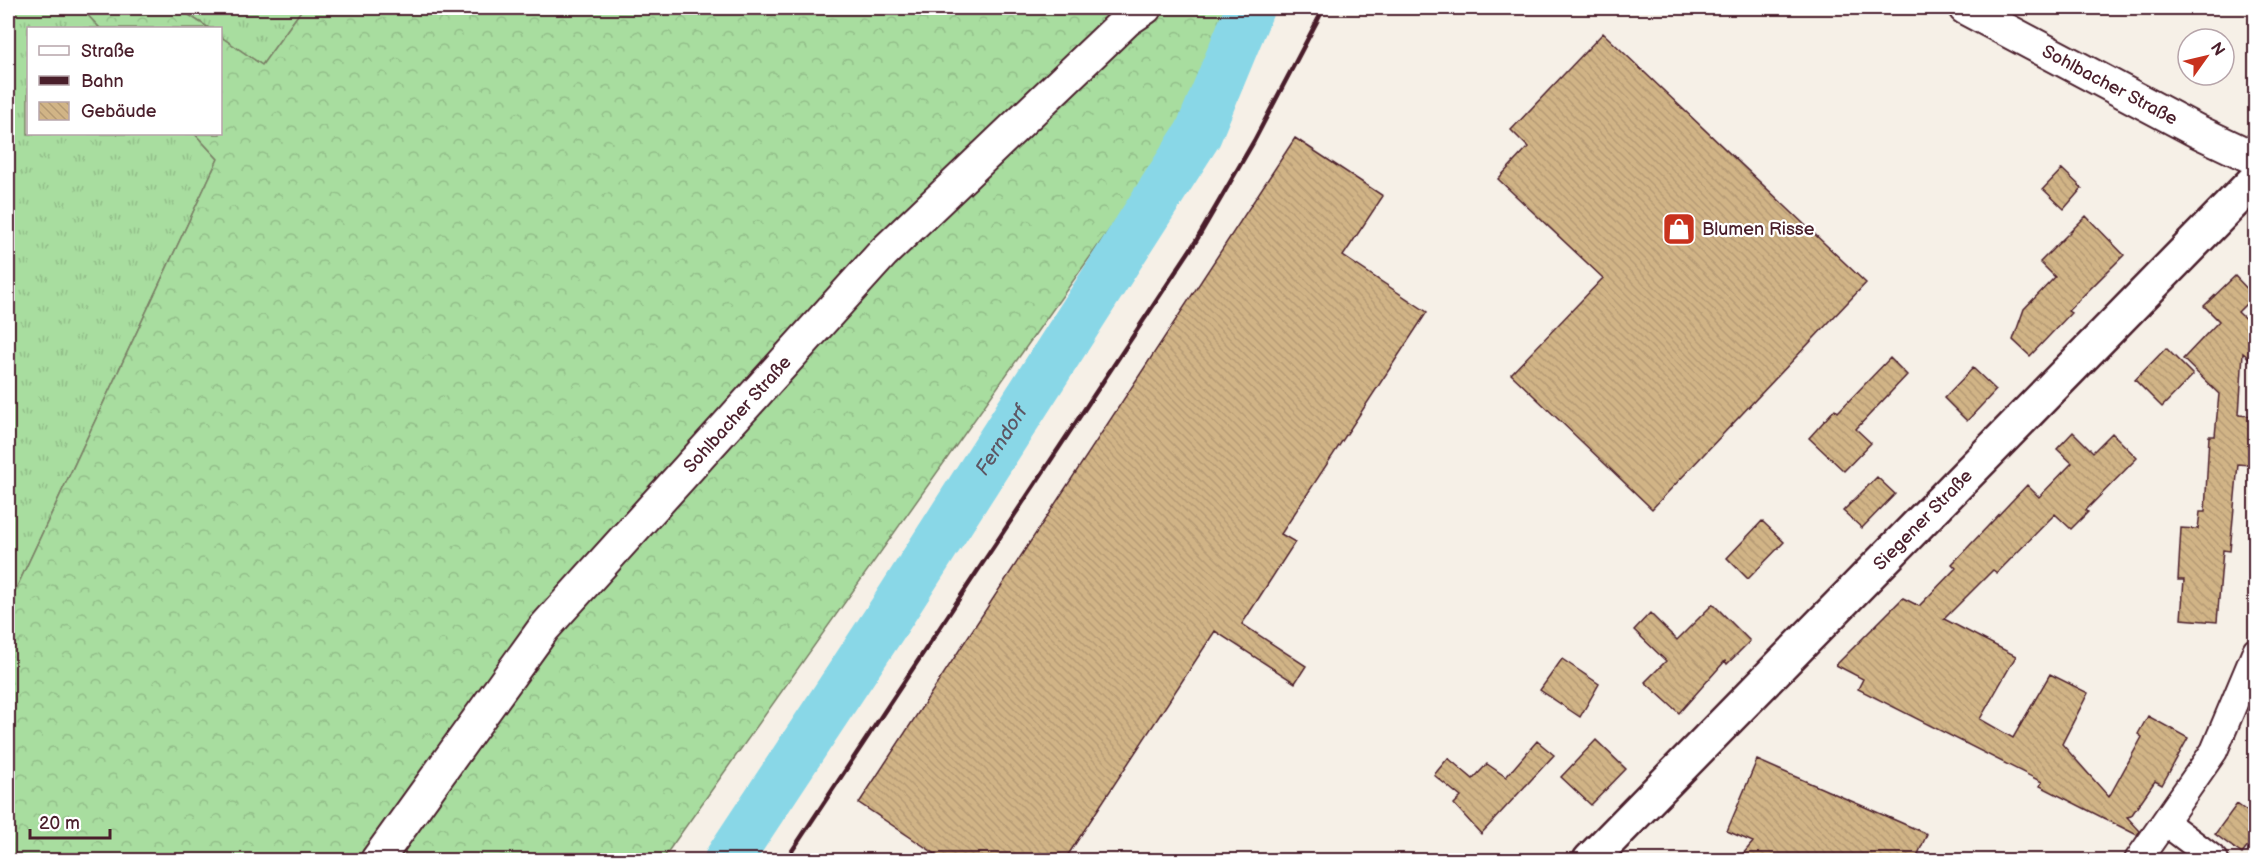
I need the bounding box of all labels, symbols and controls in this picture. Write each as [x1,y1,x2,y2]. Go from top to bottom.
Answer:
legend [27,27,222,135]
north arrow [2176,27,2236,87]
text: N [2206,39,2228,60]
street label: Sohlbacher Straße [2039,40,2181,129]
text: Straße [81,41,135,62]
text: Bahn [81,71,124,92]
text: Gebäude [81,101,157,122]
shop icon: Blumen Risse [1661,211,1697,247]
place label: Blumen Risse [1702,219,1815,240]
street label: Sohlbacher Straße [679,351,796,477]
water label: Ferndorf [971,400,1034,480]
street label: Siegener Straße [1869,465,1977,574]
scale bar [30,802,110,840]
text: 20 m [39,813,80,834]

